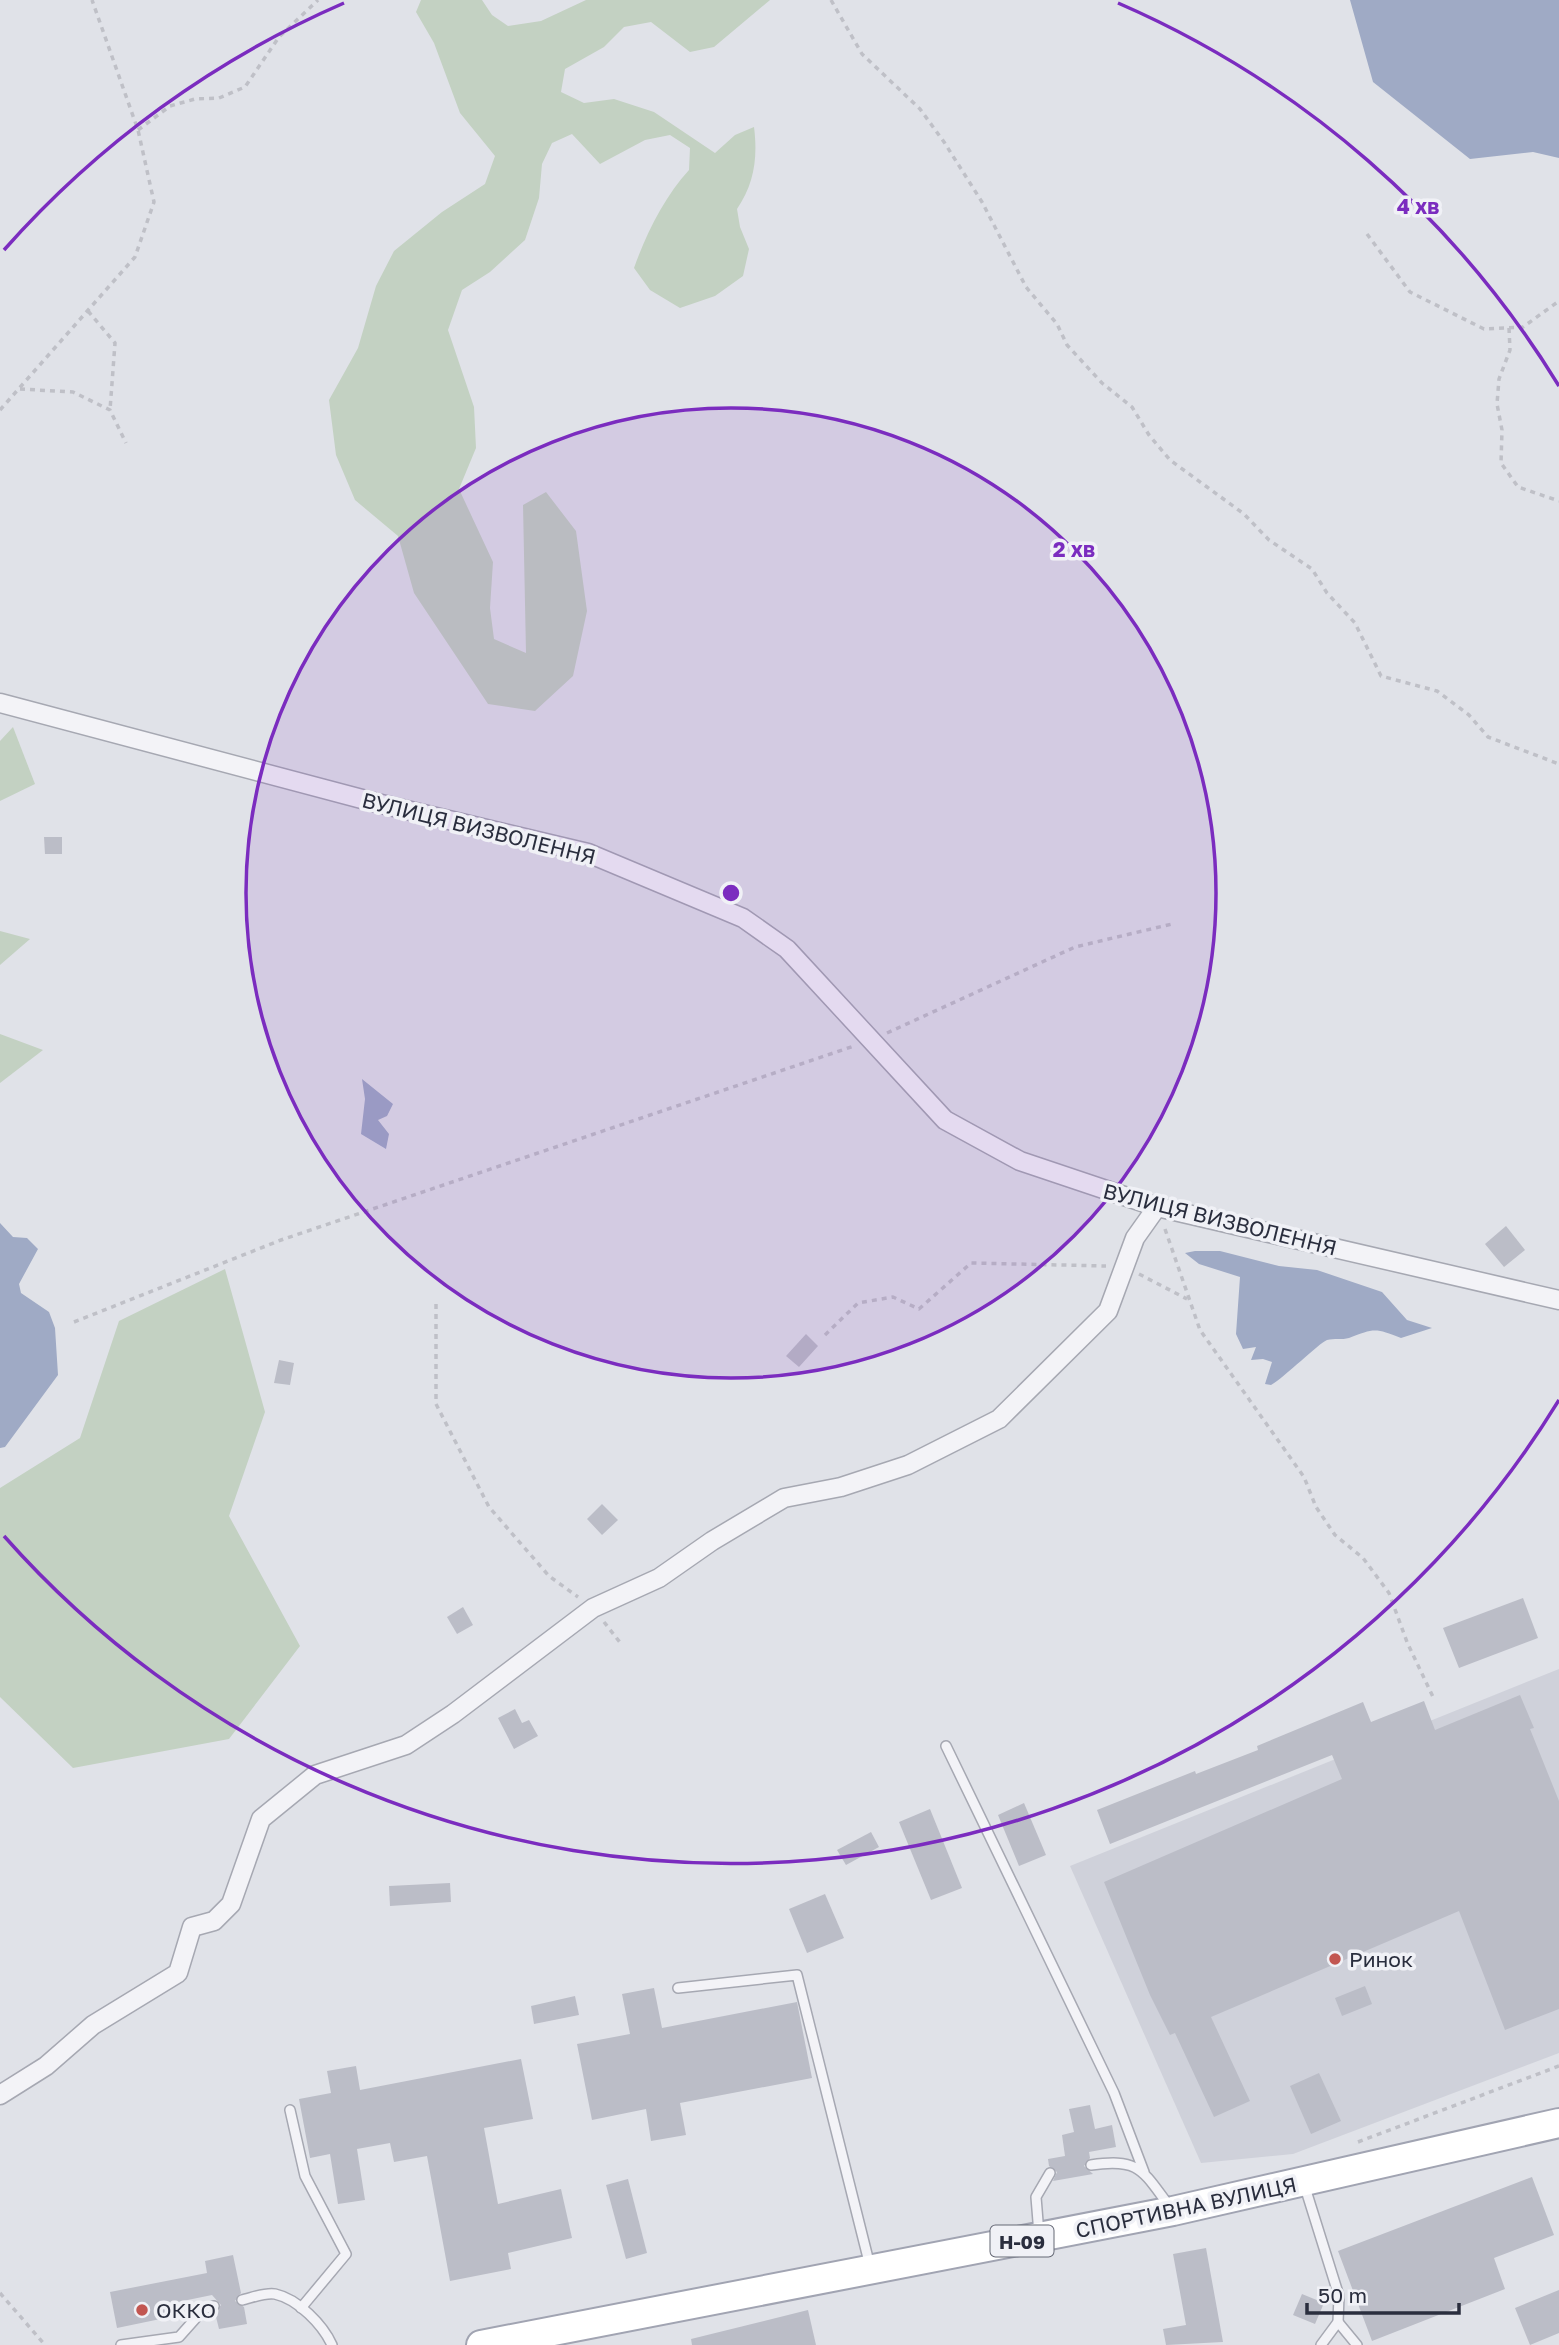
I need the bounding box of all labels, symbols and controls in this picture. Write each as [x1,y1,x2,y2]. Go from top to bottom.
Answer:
text: 4 хв [1397,193,1439,219]
text: 2 хв [1053,536,1095,562]
street label: ВУЛИЦЯ ВИЗВОЛЕННЯ [359,786,599,870]
centre of rings [719,881,743,905]
street label: ВУЛИЦЯ ВИЗВОЛЕННЯ [1100,1177,1340,1261]
place label: Ринок [1349,1946,1413,1972]
marker: Ринок [1327,1951,1343,1967]
street label: СПОРТИВНА ВУЛИЦЯ [1073,2171,1299,2243]
road number: Н-09 [990,2226,1054,2256]
scale bar [1307,2272,1459,2316]
text: 50 m [1318,2282,1367,2308]
place label: ОККО [156,2297,216,2323]
marker: ОККО [134,2302,150,2318]

